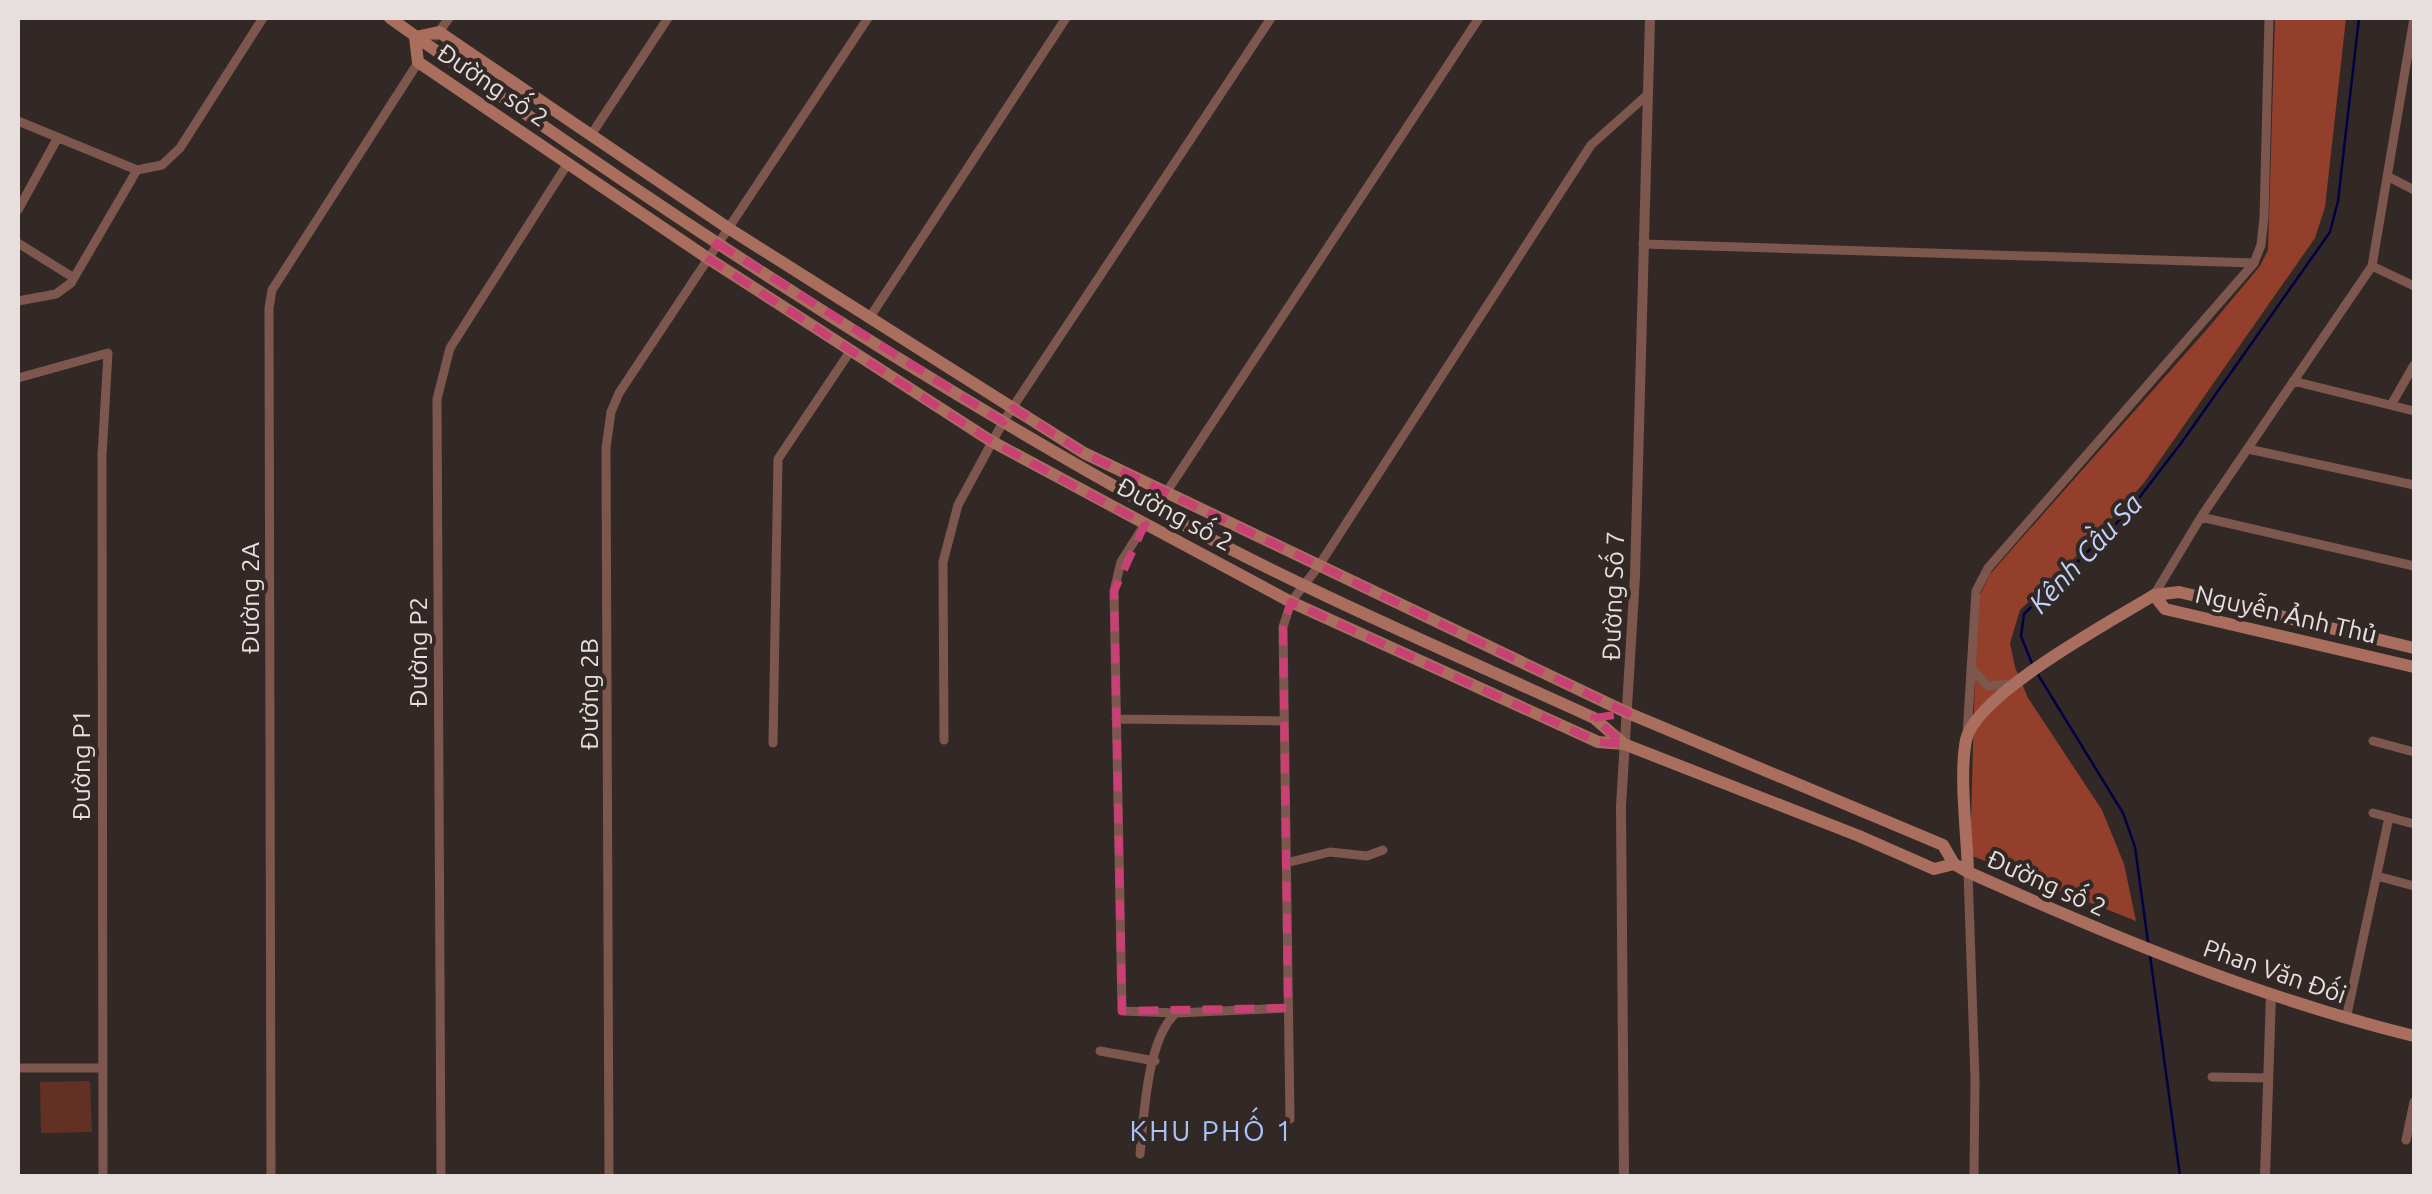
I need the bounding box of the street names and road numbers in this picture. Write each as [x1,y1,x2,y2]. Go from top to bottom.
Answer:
street label: Đường số 2 [432,35,555,132]
street label: Đường số 2 [1112,469,1239,556]
street label: Đường Số 7 [1594,531,1629,661]
street label: Đường 2A [236,542,264,654]
street label: Nguyễn Ảnh Thủ [2193,577,2380,648]
street label: Đường P2 [404,597,432,707]
street label: Đường 2B [575,638,603,750]
street label: Đường P1 [67,710,95,820]
street label: Đường số 2 [1983,841,2112,922]
street label: Phan Văn Đối [2200,931,2351,1009]

